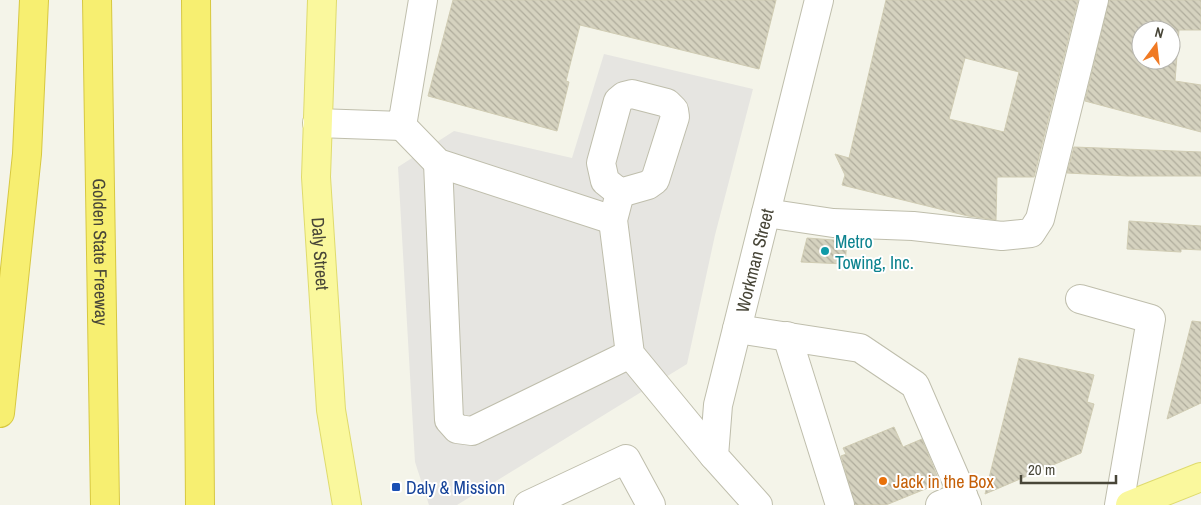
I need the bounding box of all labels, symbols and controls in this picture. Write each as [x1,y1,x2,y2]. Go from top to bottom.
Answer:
north arrow [1131,20,1181,70]
text: N [1153,23,1166,42]
street label: Golden State Freeway [87,178,115,326]
street label: Workman Street [729,206,779,315]
street label: Daly Street [306,216,336,291]
place label: Metro Towing, Inc. [835,229,914,275]
marker: Metro Towing, Inc. [819,245,831,257]
scale bar [1021,452,1116,484]
text: 20 m [1028,459,1055,480]
place label: Jack in the Box [893,469,995,494]
place label: Daly & Mission [406,475,505,500]
marker: Jack in the Box [877,475,889,487]
marker: Daly & Mission [390,481,402,493]

